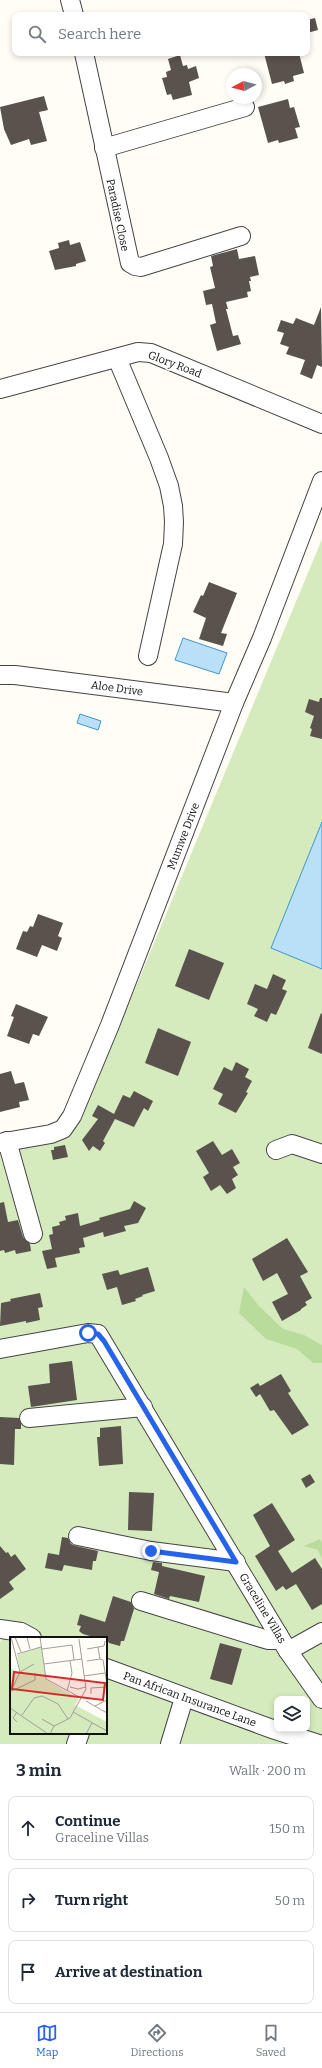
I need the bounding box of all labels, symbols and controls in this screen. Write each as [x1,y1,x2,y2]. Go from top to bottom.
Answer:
search box [12,12,310,56]
icon: search [26,23,48,45]
text: Search here [58,25,141,43]
north arrow [226,68,262,104]
street label: Paradise Close [103,178,132,252]
street label: Glory Road [146,348,204,381]
street label: Aloe Drive [90,678,144,699]
street label: Mumwe Drive [165,801,202,872]
route start [79,1324,97,1342]
route end [142,1542,160,1560]
street label: Graceline Villas [236,1571,289,1646]
inset map [10,1637,107,1734]
street label: Pan African Insurance Lane [122,1669,258,1730]
map controls [274,1696,310,1732]
button: layers [274,1696,310,1732]
text: 3 min [16,1760,61,1781]
text: Walk · 200 m [229,1763,306,1778]
text: Continue [55,1812,121,1830]
icon: ahead [17,1817,39,1839]
text: 150 m [269,1821,305,1836]
text: Graceline Villas [55,1830,149,1845]
icon: right [17,1889,39,1911]
text: Turn right [55,1891,128,1909]
text: 50 m [275,1893,305,1908]
icon: arrive [17,1961,39,1983]
text: Arrive at destination [55,1963,202,1981]
tab: Map [36,2022,58,2059]
tab: Directions [131,2022,183,2059]
tab: Saved [256,2022,286,2059]

